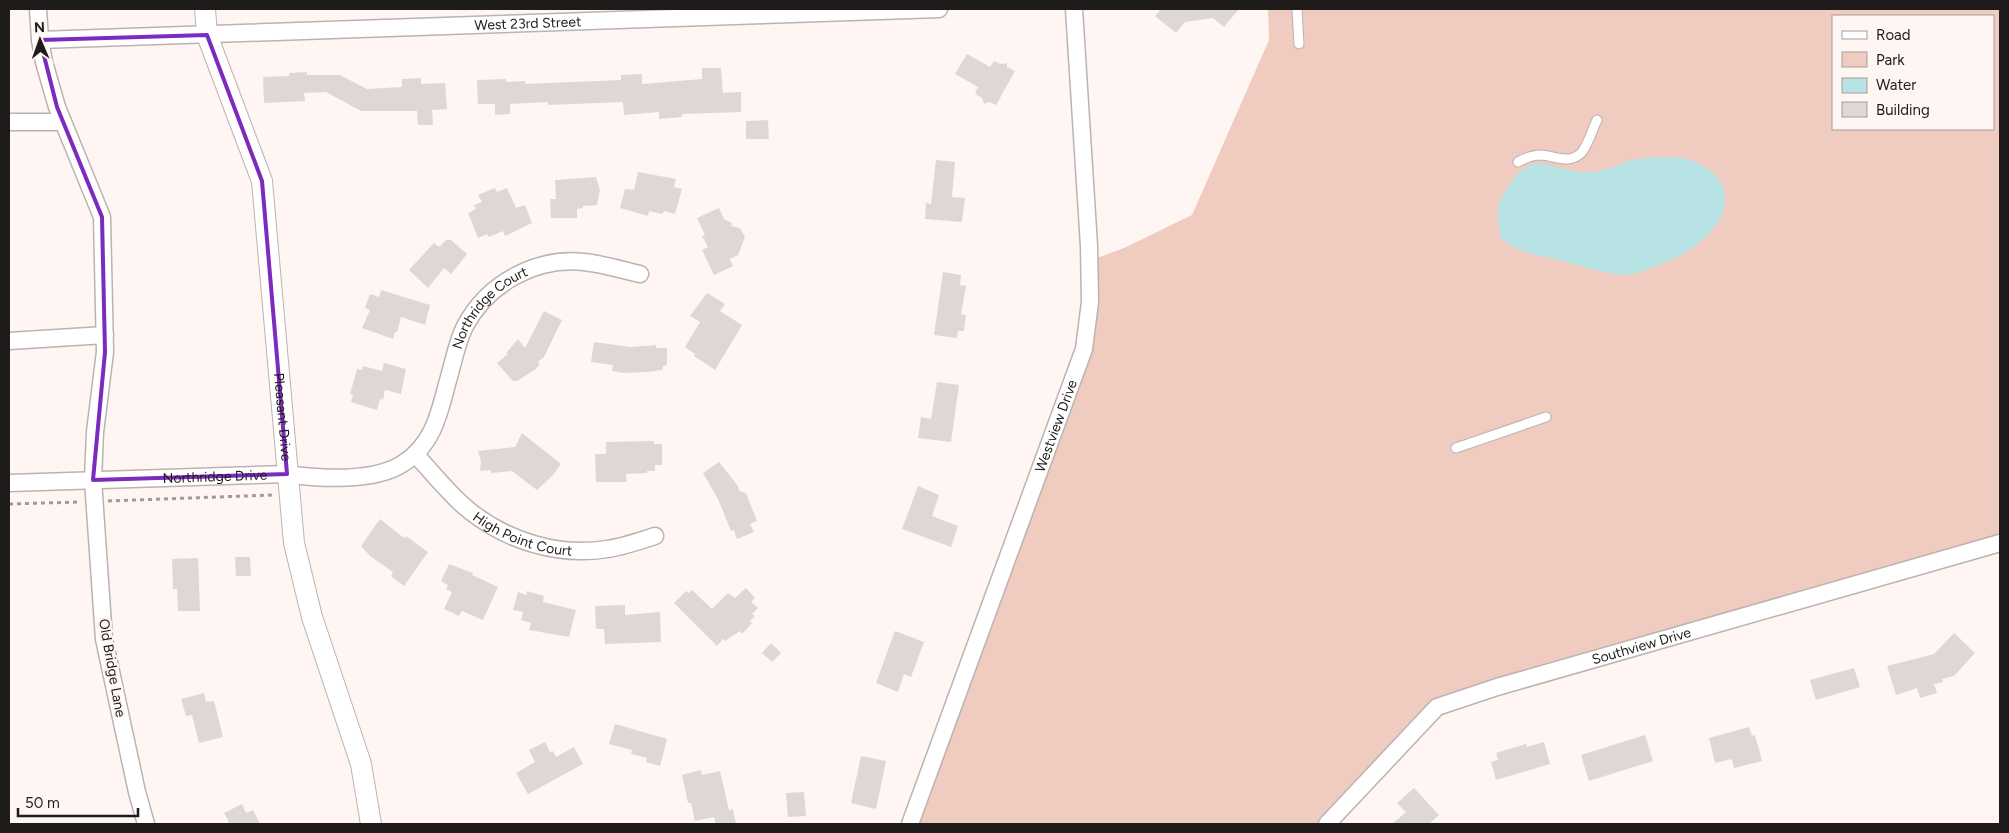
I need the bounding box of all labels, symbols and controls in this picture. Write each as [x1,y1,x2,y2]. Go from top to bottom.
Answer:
street label: West 23rd Street [474,13,582,34]
north arrow [15,15,65,65]
legend [1832,15,1994,130]
text: N [34,19,45,36]
text: Road [1876,26,1911,44]
text: Park [1876,51,1905,69]
text: Water [1876,76,1916,94]
text: Building [1876,101,1930,119]
street label: Northridge Court [448,263,530,351]
street label: Pleasant Drive [270,372,295,462]
street label: Westview Drive [1031,377,1081,474]
street label: Northridge Drive [162,466,268,487]
street label: High Point Court [470,508,573,559]
street label: Old Bridge Lane [95,618,129,719]
street label: Southview Drive [1590,623,1693,668]
scale bar [18,786,138,818]
text: 50 m [25,794,60,812]

